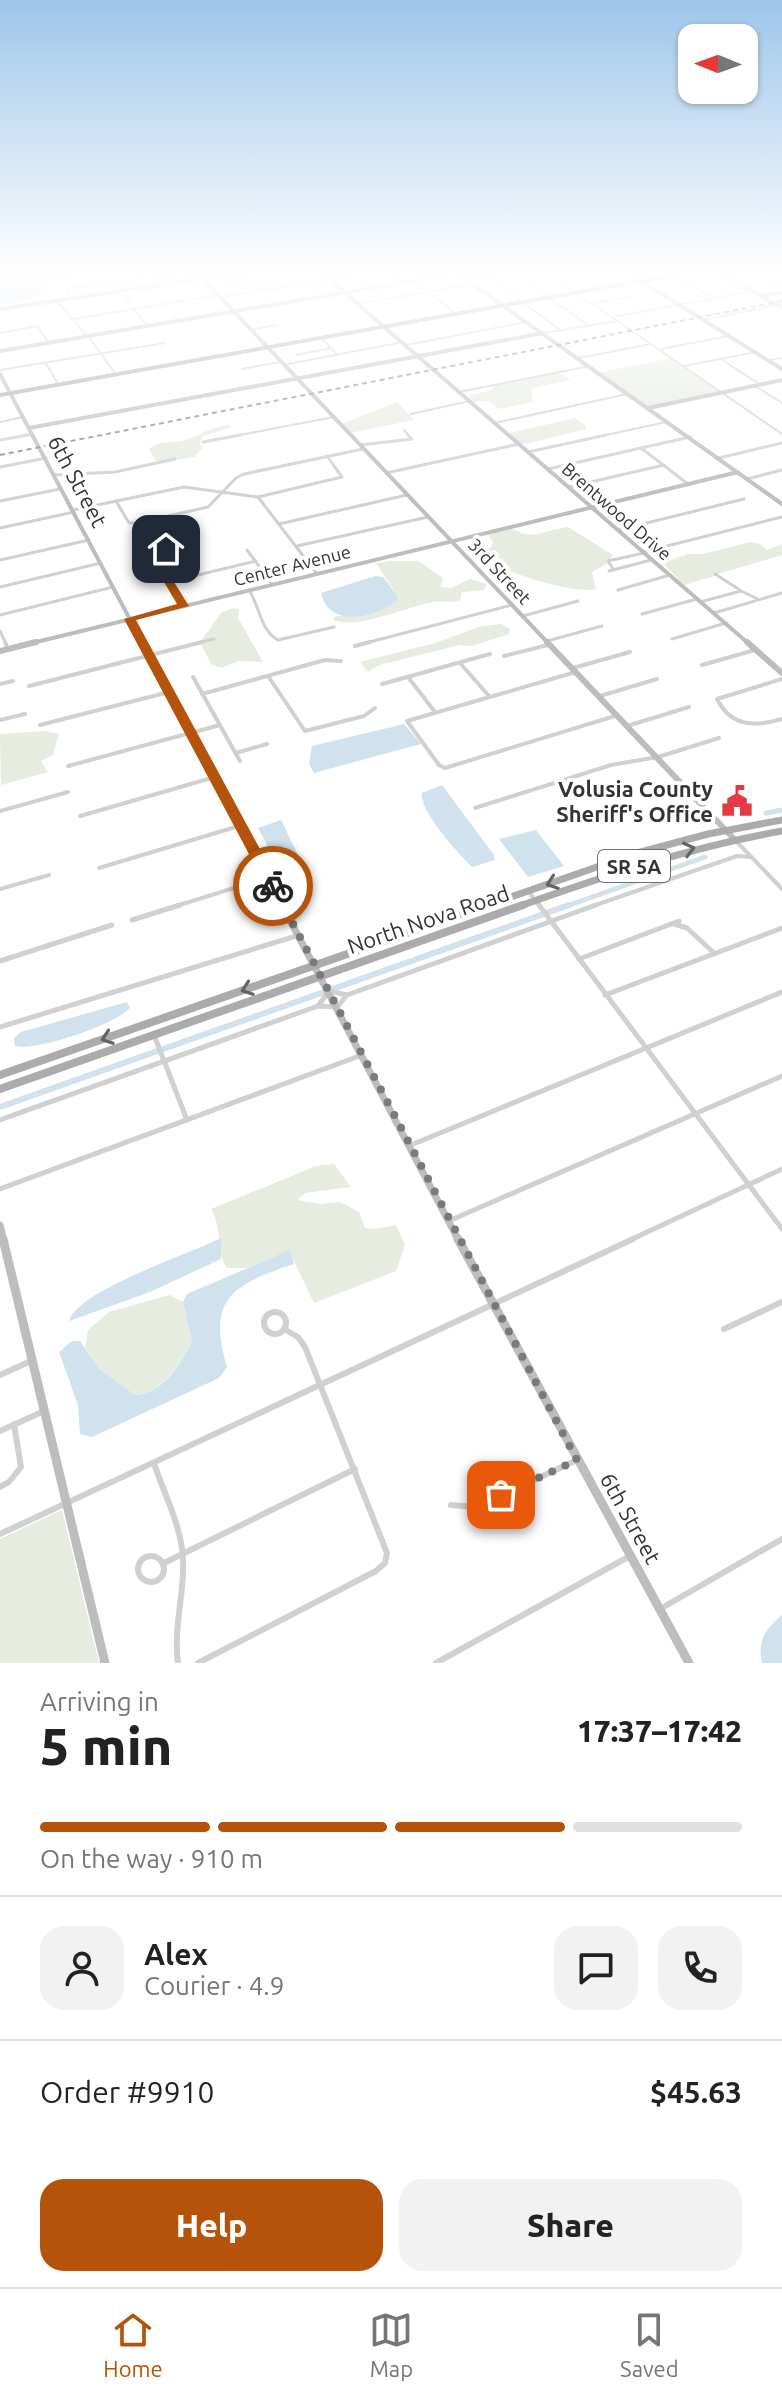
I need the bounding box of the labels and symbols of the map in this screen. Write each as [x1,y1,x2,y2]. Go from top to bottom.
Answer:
north arrow [678,24,758,104]
street label: 6th Street [43,431,113,531]
street label: Brentwood Drive [558,458,676,564]
pin [132,515,200,583]
street label: 3rd Street [465,534,535,608]
street label: Center Avenue [231,541,353,589]
place label: Volusia County Sheriff's Office [556,776,713,826]
public building icon: Volusia County Sheriff's Office [720,784,754,818]
one-way arrow [682,842,696,859]
courier [233,846,313,926]
road number: SR 5A [598,850,670,882]
one-way arrow [546,873,560,889]
street label: North Nova Road [344,880,512,958]
one-way arrow [241,980,255,996]
one-way arrow [101,1028,115,1044]
pin [467,1461,535,1529]
street label: 6th Street [596,1468,666,1568]

